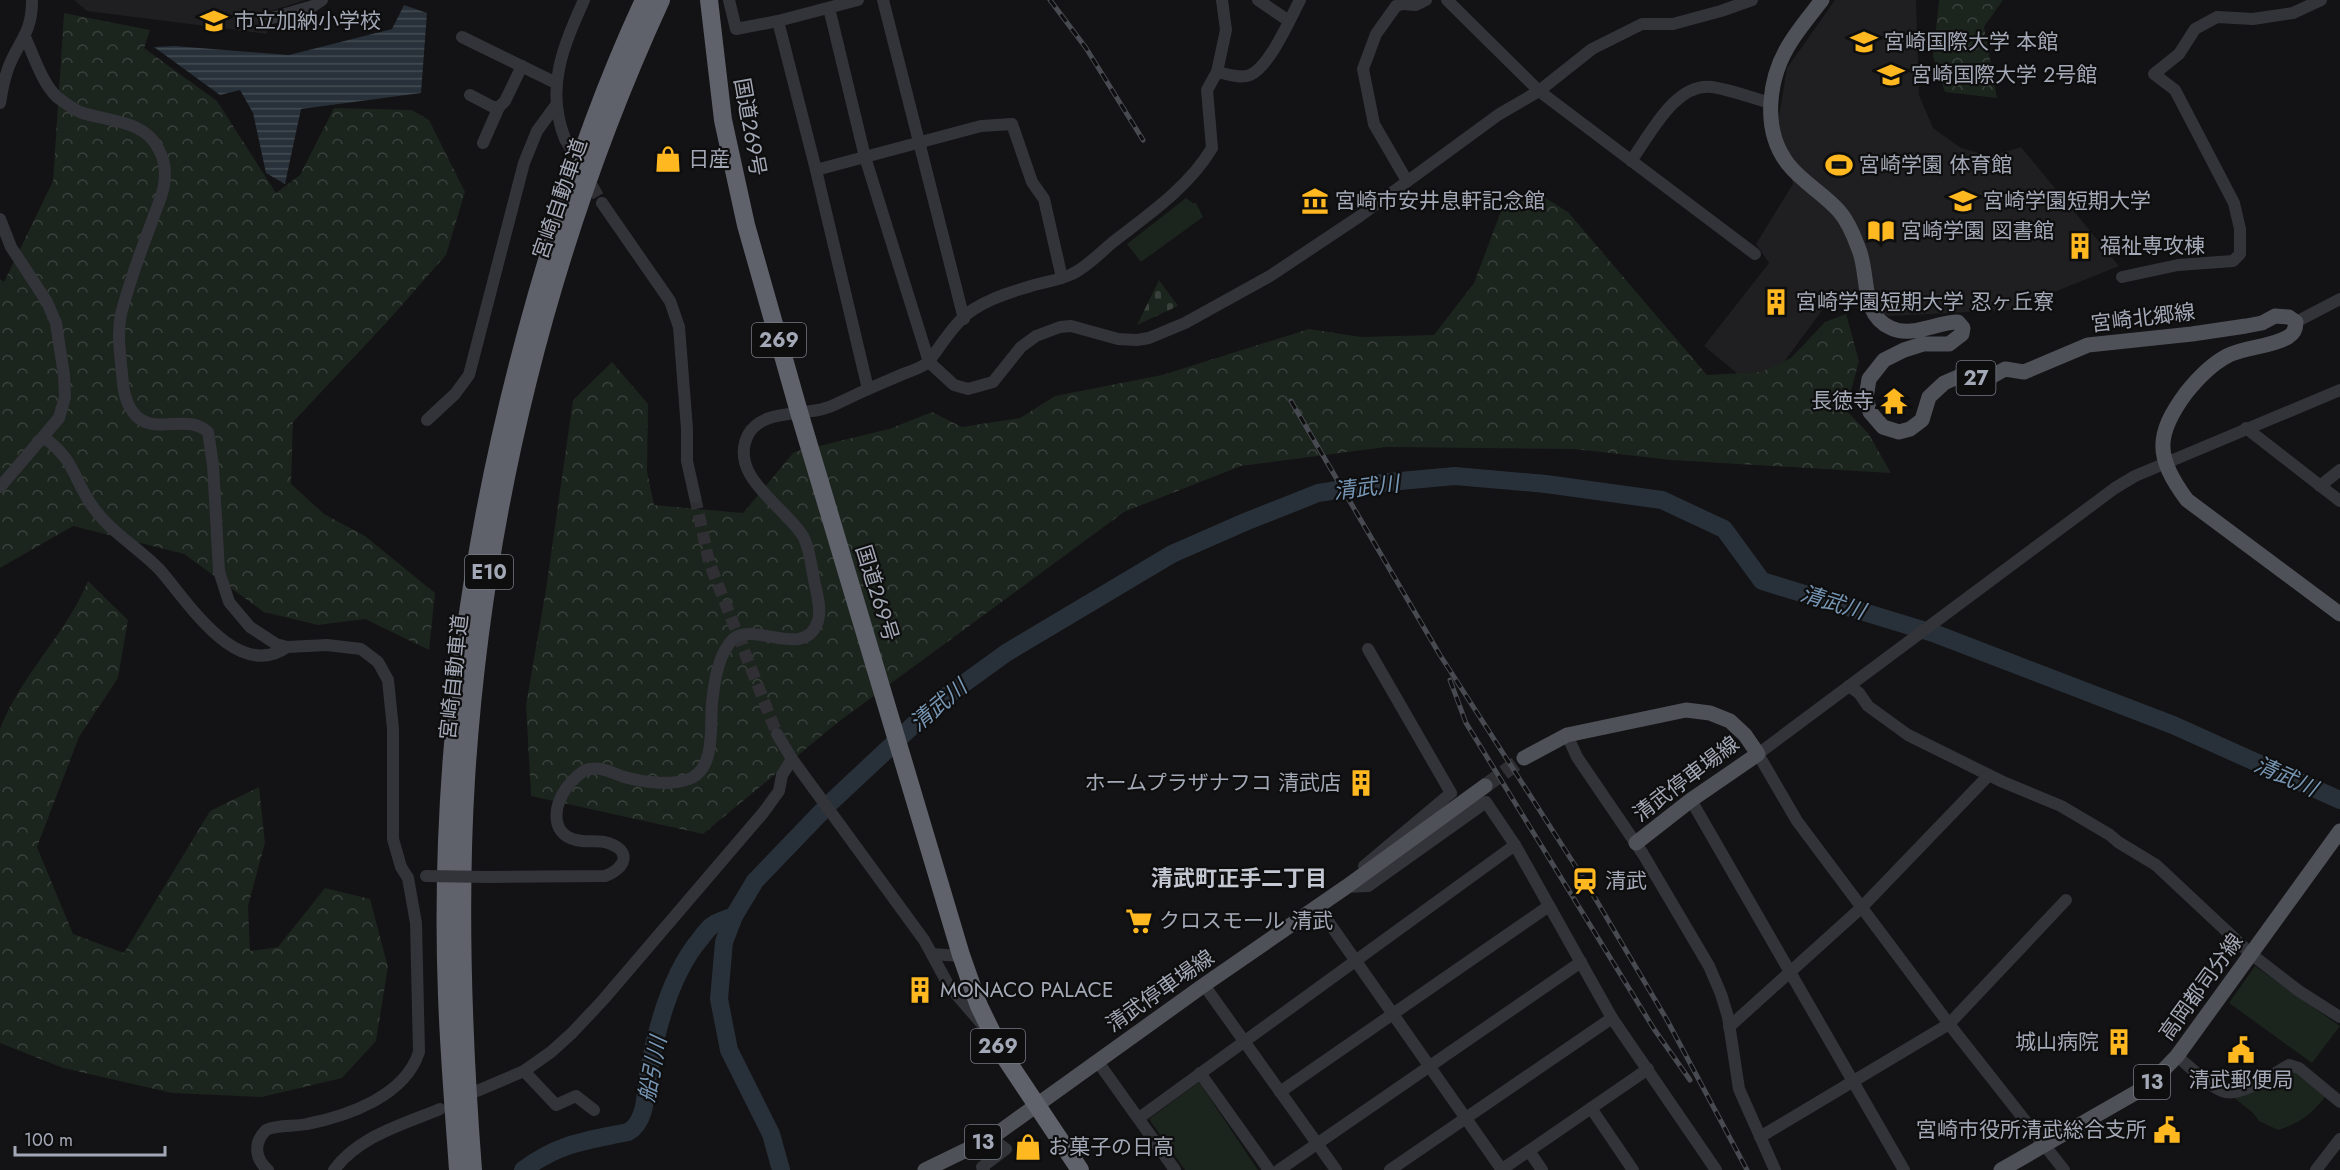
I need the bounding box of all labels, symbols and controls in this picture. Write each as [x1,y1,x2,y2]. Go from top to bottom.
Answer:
school or university icon: 市立加納小学校 [199,6,229,36]
place label: 市立加納小学校 [234,6,381,36]
school or university icon: 宮崎国際大学 本館 [1849,27,1879,57]
place label: 宮崎国際大学 本館 [1884,27,2058,57]
school or university icon: 宮崎国際大学 2号館 [1876,60,1906,90]
place label: 宮崎国際大学 2号館 [1911,60,2097,90]
street label: 国道269号 [727,76,773,178]
street label: 宮崎自動車道 [525,135,595,263]
shop icon: 日産 [653,144,683,174]
place label: 日産 [688,144,730,174]
sports icon: 宮崎学園 体育館 [1824,150,1854,180]
place label: 宮崎学園 体育館 [1859,150,2012,180]
museum icon: 宮崎市安井息軒記念館 [1300,186,1330,216]
place label: 宮崎市安井息軒記念館 [1335,186,1545,216]
school or university icon: 宮崎学園短期大学 [1948,186,1978,216]
place label: 宮崎学園短期大学 [1983,186,2151,216]
library icon: 宮崎学園 図書館 [1866,216,1896,246]
place label: 宮崎学園 図書館 [1901,216,2054,246]
building icon: 福祉専攻棟 [2065,231,2095,261]
place label: 福祉専攻棟 [2100,231,2205,261]
building icon: 宮崎学園短期大学 忍ヶ丘寮 [1761,287,1791,317]
place label: 宮崎学園短期大学 忍ヶ丘寮 [1796,287,2054,317]
street label: 宮崎北郷線 [2089,297,2197,339]
road number: 269 [752,323,806,357]
road number: 27 [1956,361,1996,395]
place label: 長徳寺 [1811,386,1874,416]
temple icon: 長徳寺 [1879,386,1909,416]
water label: 清武川 [1331,467,1403,507]
street label: 国道269号 [848,541,906,645]
road number: E10 [465,555,513,589]
water label: 清武川 [1797,577,1871,628]
street label: 宮崎自動車道 [432,613,476,741]
water label: 清武川 [902,670,975,738]
street label: 清武停車場線 [1627,729,1745,829]
water label: 清武川 [2249,748,2324,805]
place label: ホームプラザナフコ 清武店 [1085,768,1341,798]
building icon: ホームプラザナフコ 清武店 [1346,768,1376,798]
district label: 清武町正手二丁目 [1151,862,1327,894]
station icon: 清武 [1570,866,1600,896]
place label: 清武 [1605,866,1647,896]
supermarket icon: クロスモール 清武 [1124,906,1154,936]
place label: クロスモール 清武 [1159,906,1333,936]
street label: 高岡都司分線 [2152,927,2250,1047]
street label: 清武停車場線 [1100,943,1220,1039]
building icon: MONACO PALACE [905,975,935,1005]
place label: MONACO PALACE [940,975,1114,1005]
place label: 城山病院 [2015,1027,2099,1057]
building icon: 城山病院 [2104,1027,2134,1057]
road number: 269 [971,1029,1025,1063]
water label: 船引川 [630,1032,674,1104]
public building icon: 清武郵便局 [2226,1035,2256,1065]
road number: 13 [2134,1065,2170,1099]
place label: 清武郵便局 [2189,1065,2294,1095]
place label: 宮崎市役所清武総合支所 [1916,1115,2147,1145]
public building icon: 宮崎市役所清武総合支所 [2152,1115,2182,1145]
scale bar [15,1119,165,1157]
road number: 13 [965,1125,1001,1159]
text: 100 m [24,1127,73,1153]
shop icon: お菓子の日高 [1013,1132,1043,1162]
place label: お菓子の日高 [1048,1132,1174,1162]

